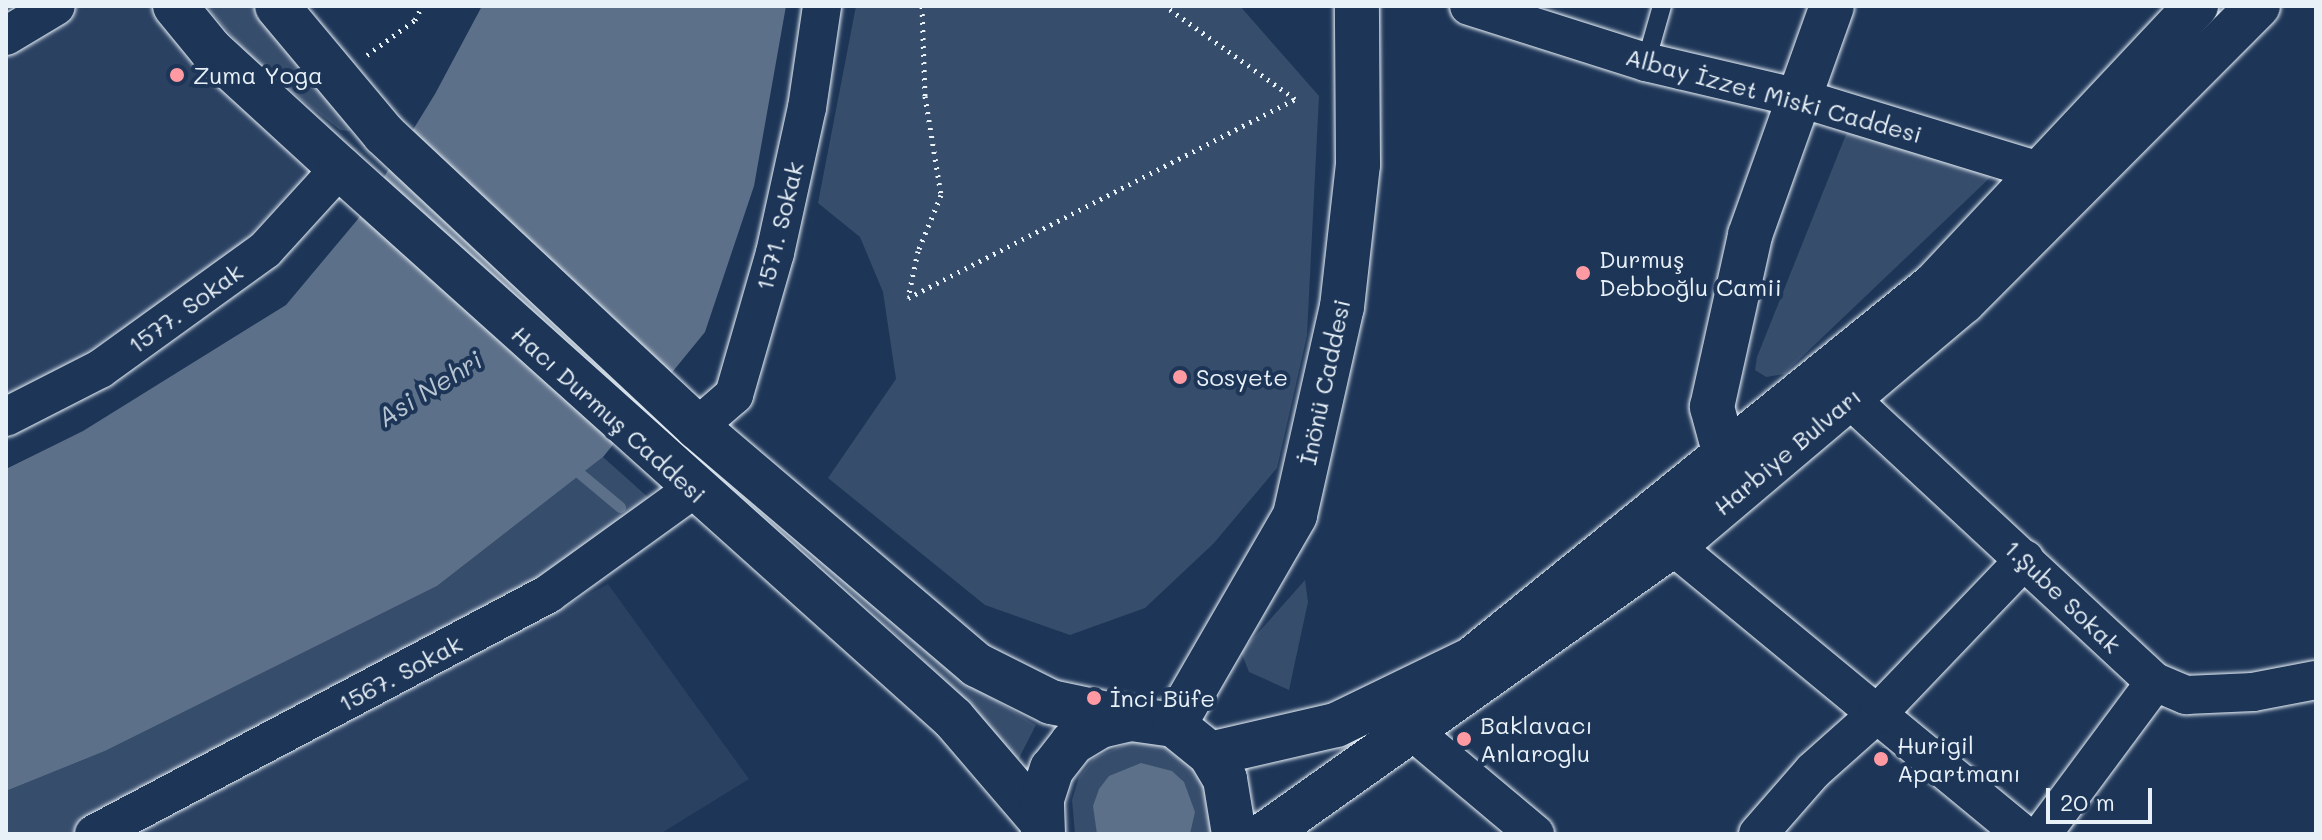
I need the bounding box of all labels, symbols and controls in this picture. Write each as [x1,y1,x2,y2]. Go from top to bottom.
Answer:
street label: Albay İzzet Miski Caddesi [1623,42,1925,148]
place label: Zuma Yoga [193,61,323,89]
marker: Zuma Yoga [168,66,186,84]
street label: 1571. Sokak [749,159,809,293]
place label: Durmuş Debboğlu Camii [1599,245,1782,301]
street label: 1577. Sokak [122,257,248,359]
marker: Durmuş Debboğlu Camii [1574,264,1592,282]
street label: İnönü Caddesi [1292,297,1356,467]
street label: Hacı Durmuş Caddesi [506,319,712,509]
water label: Asi Nehri [372,345,488,433]
place label: Sosyete [1196,363,1288,391]
marker: Sosyete [1171,368,1189,386]
street label: Harbiye Bulvarı [1708,381,1866,521]
street label: 1.Şube Sokak [1999,533,2127,659]
street label: 1567. Sokak [333,628,467,718]
place label: İnci Büfe [1110,684,1215,712]
marker: İnci Büfe [1085,689,1103,707]
place label: Baklavacı Anlaroglu [1480,711,1593,767]
marker: Baklavacı Anlaroglu [1455,730,1473,748]
place label: Hurigil Apartmanı [1897,731,2021,787]
marker: Hurigil Apartmanı [1872,750,1890,768]
scale bar [2050,772,2156,822]
text: 20 m [2060,786,2115,817]

